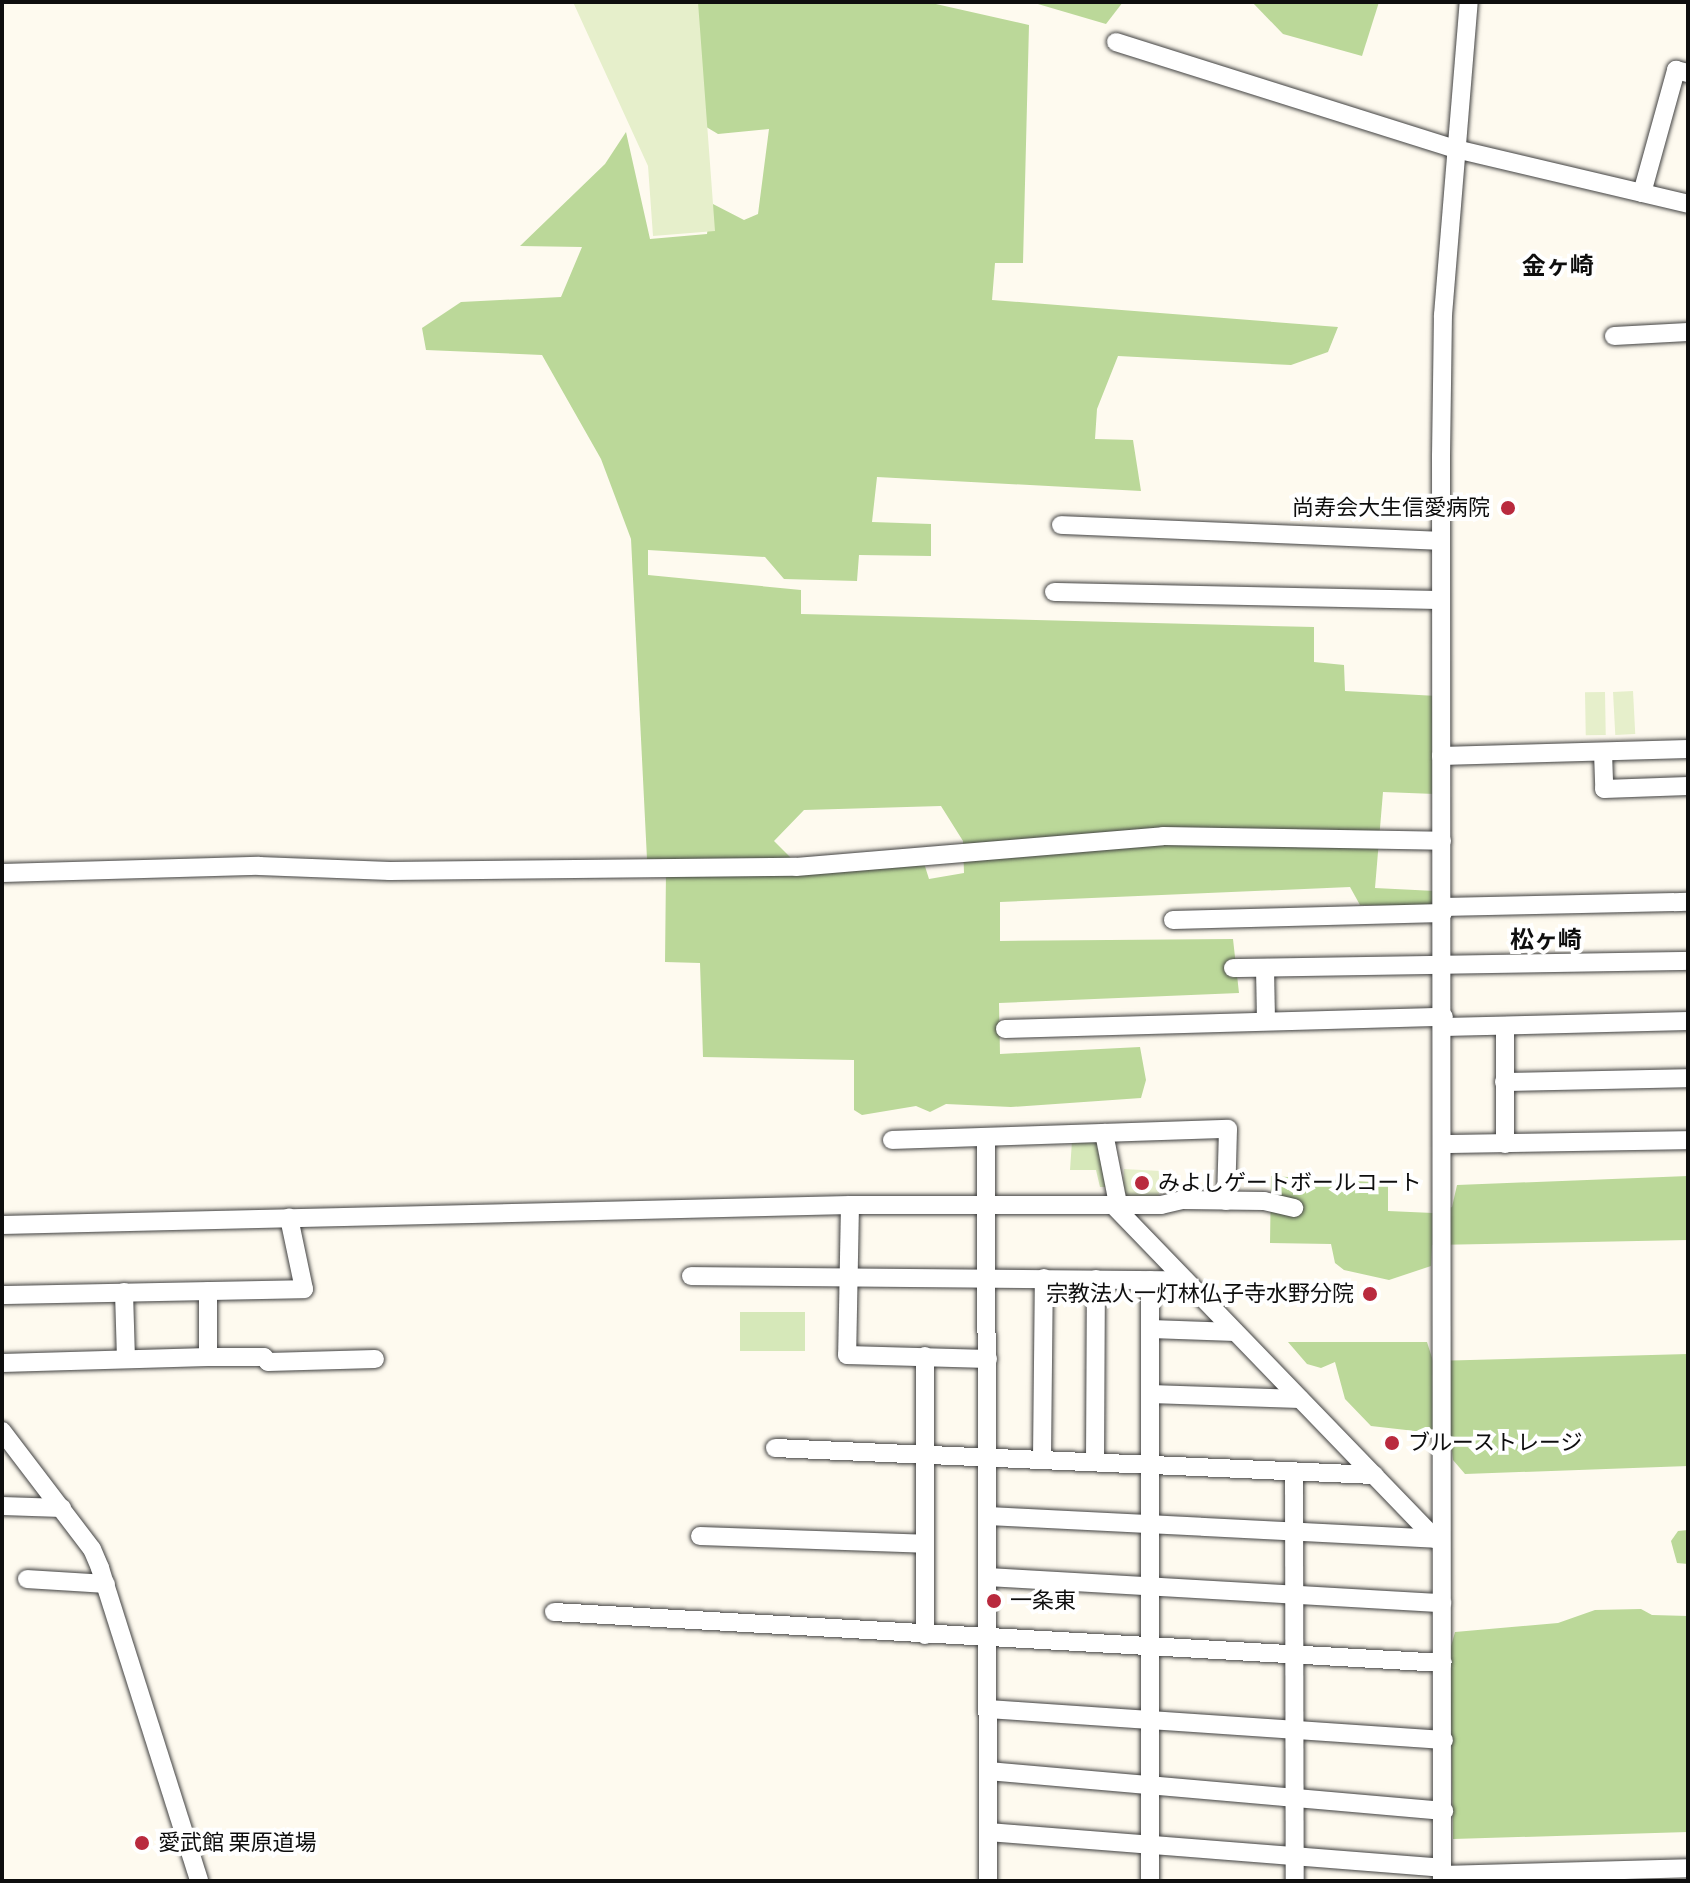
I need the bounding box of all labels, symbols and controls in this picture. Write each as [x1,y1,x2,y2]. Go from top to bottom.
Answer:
district label: 金ヶ崎 [1522,253,1594,281]
place label: 尚寿会大生信愛病院 [1292,495,1490,521]
marker: 尚寿会大生信愛病院 [1497,497,1519,519]
district label: 松ヶ崎 [1510,927,1582,955]
place label: みよしゲートボールコート [1158,1170,1422,1196]
marker: みよしゲートボールコート [1133,1174,1151,1192]
place label: 宗教法人一灯林仏子寺水野分院 [1046,1281,1354,1307]
marker: 宗教法人一灯林仏子寺水野分院 [1361,1285,1379,1303]
place label: ブルーストレージ [1408,1430,1584,1456]
marker: ブルーストレージ [1383,1434,1401,1452]
place label: 一条東 [1010,1588,1076,1614]
marker: 一条東 [985,1592,1003,1610]
place label: 愛武館 栗原道場 [158,1830,316,1856]
marker: 愛武館 栗原道場 [133,1834,151,1852]

